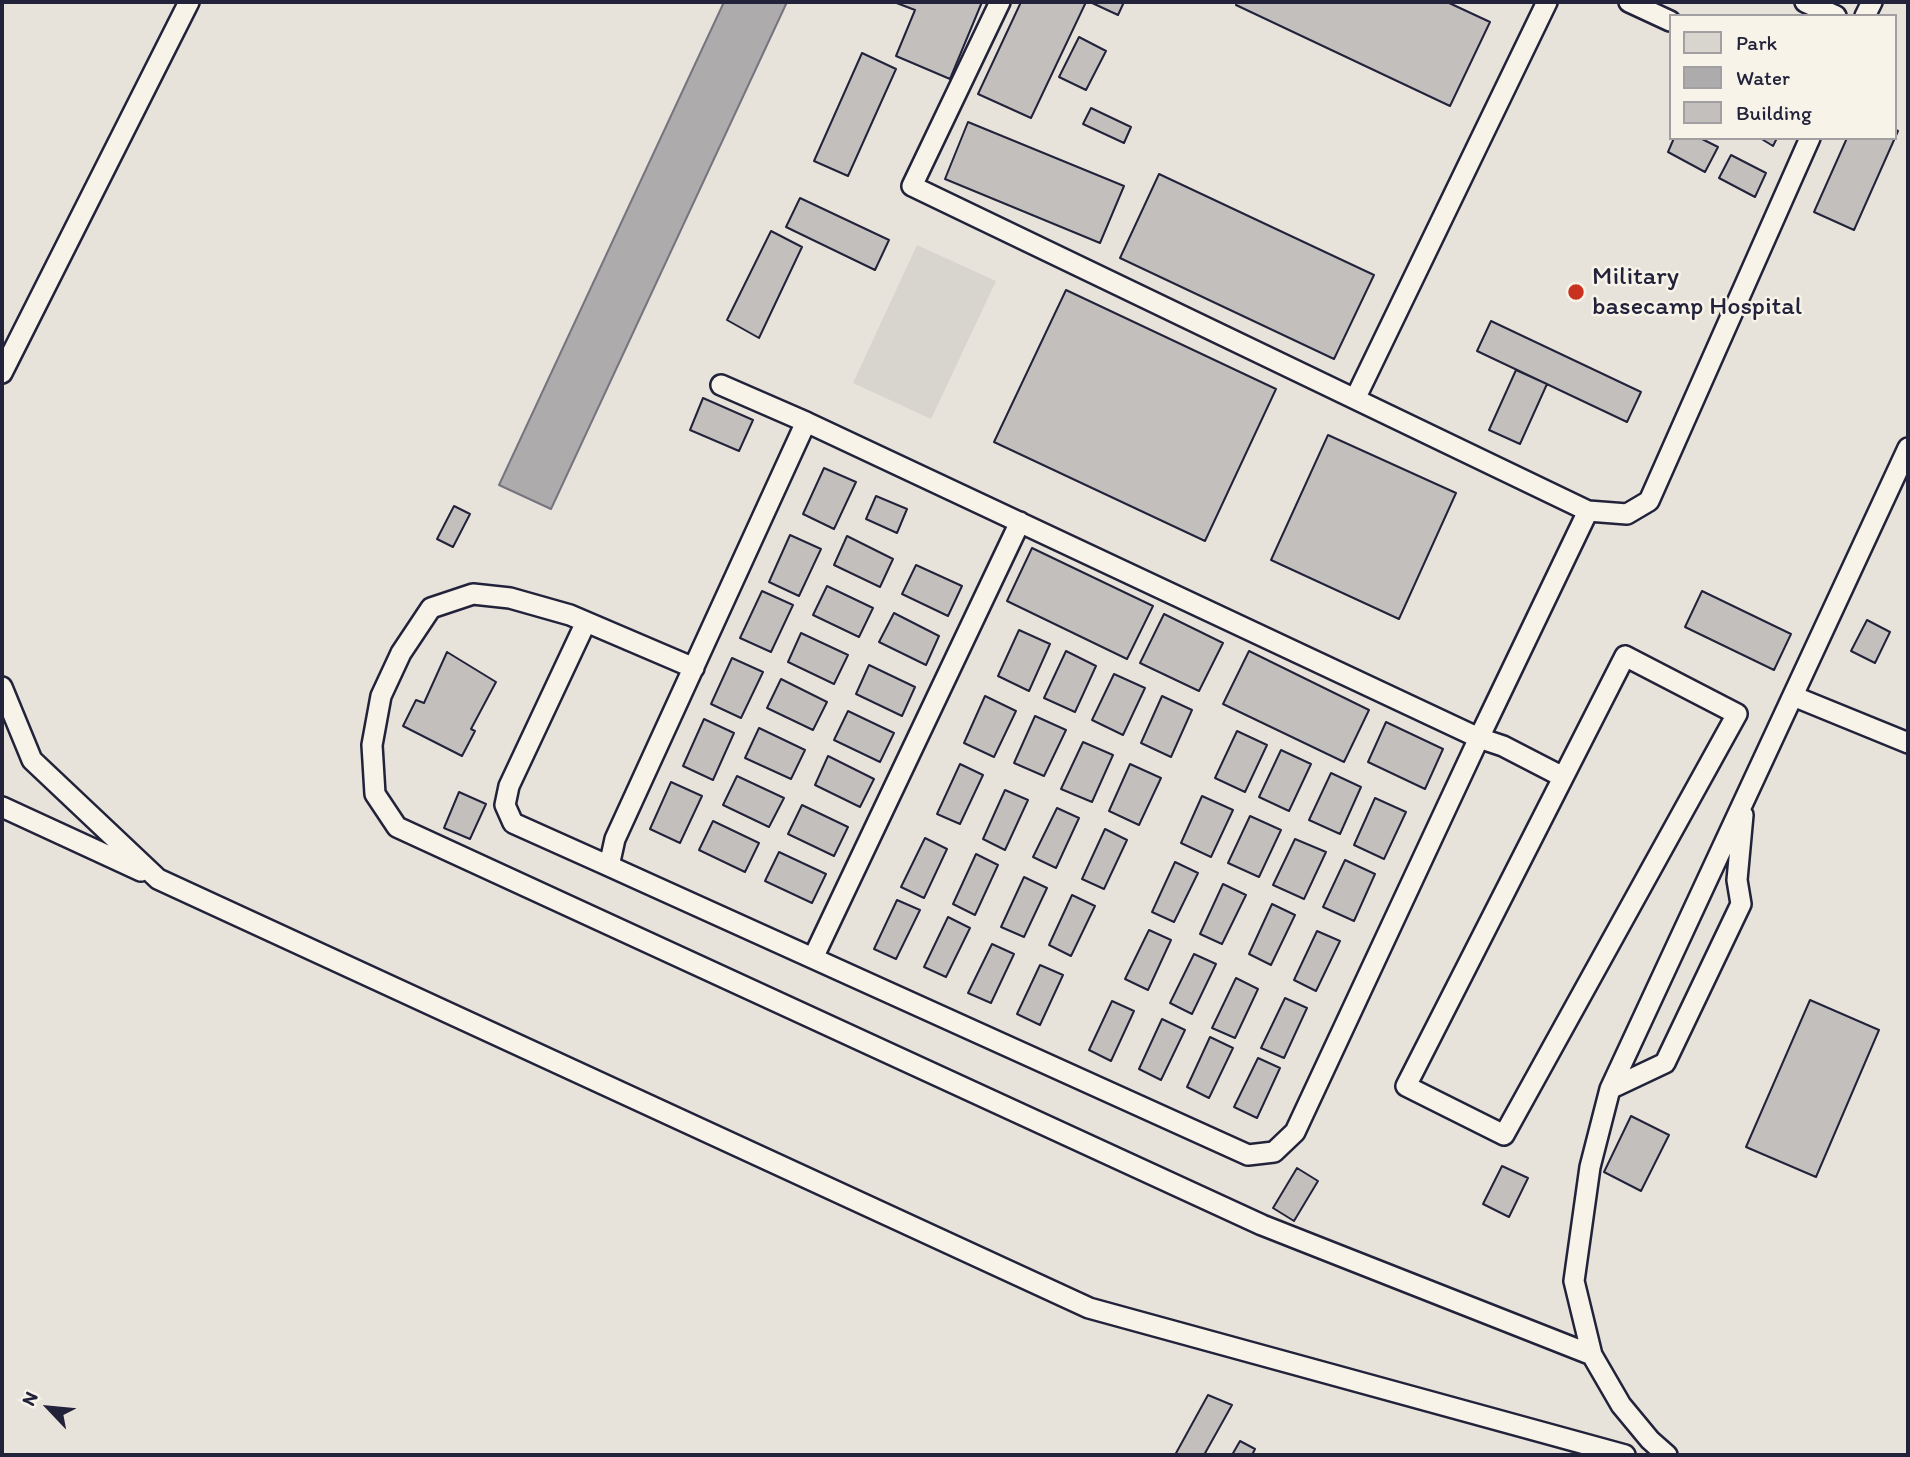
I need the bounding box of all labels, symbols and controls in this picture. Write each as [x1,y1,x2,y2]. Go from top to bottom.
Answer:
legend [1668,14,1896,140]
text: Park [1736,30,1777,55]
text: Water [1736,65,1790,90]
text: Building [1736,100,1812,125]
place label: Military basecamp Hospital [1592,261,1802,322]
marker: Military basecamp Hospital [1566,282,1586,302]
north arrow [14,1373,84,1443]
text: N [17,1388,43,1409]

